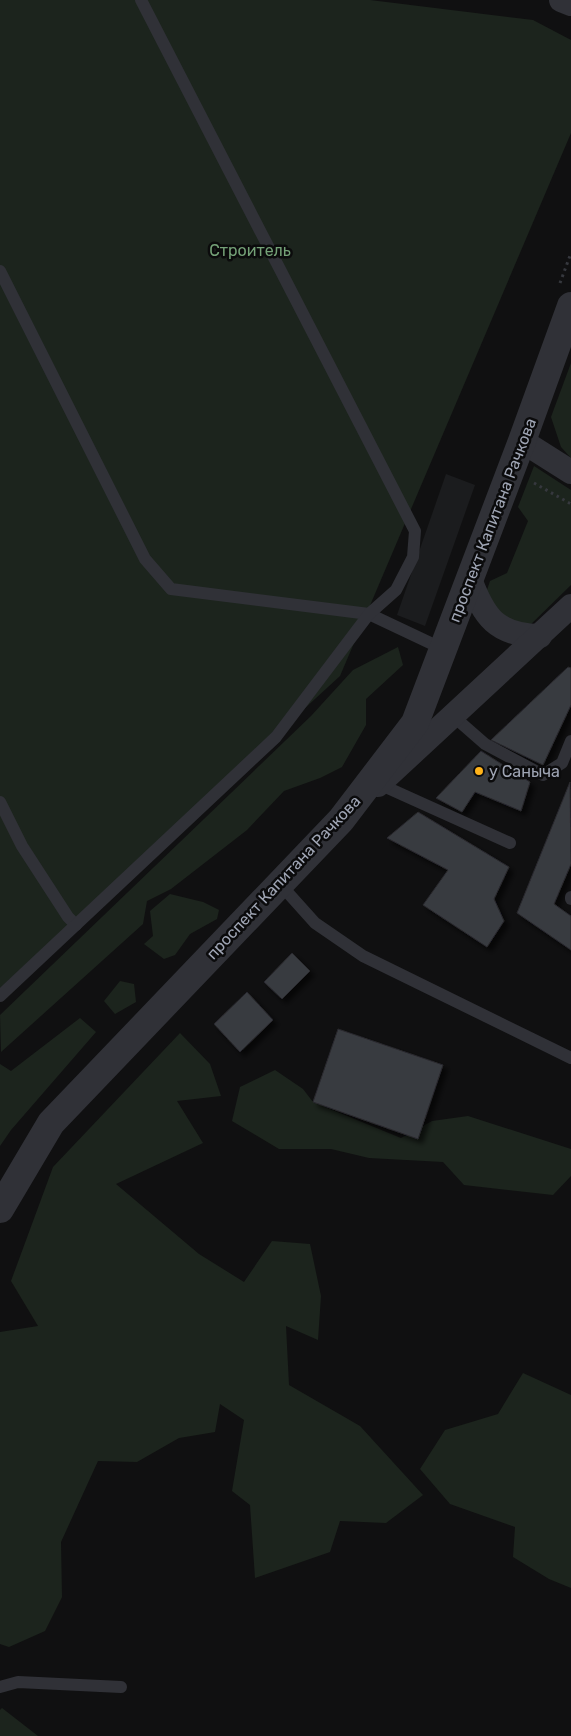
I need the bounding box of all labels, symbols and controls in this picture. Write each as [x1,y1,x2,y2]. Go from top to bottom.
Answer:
park label: Строитель [209,241,291,260]
street label: проспект Капитана Рачкова [445,415,540,625]
place label: у Саныча [489,762,560,781]
marker: у Саныча [473,765,485,777]
street label: проспект Капитана Рачкова [202,791,364,963]

